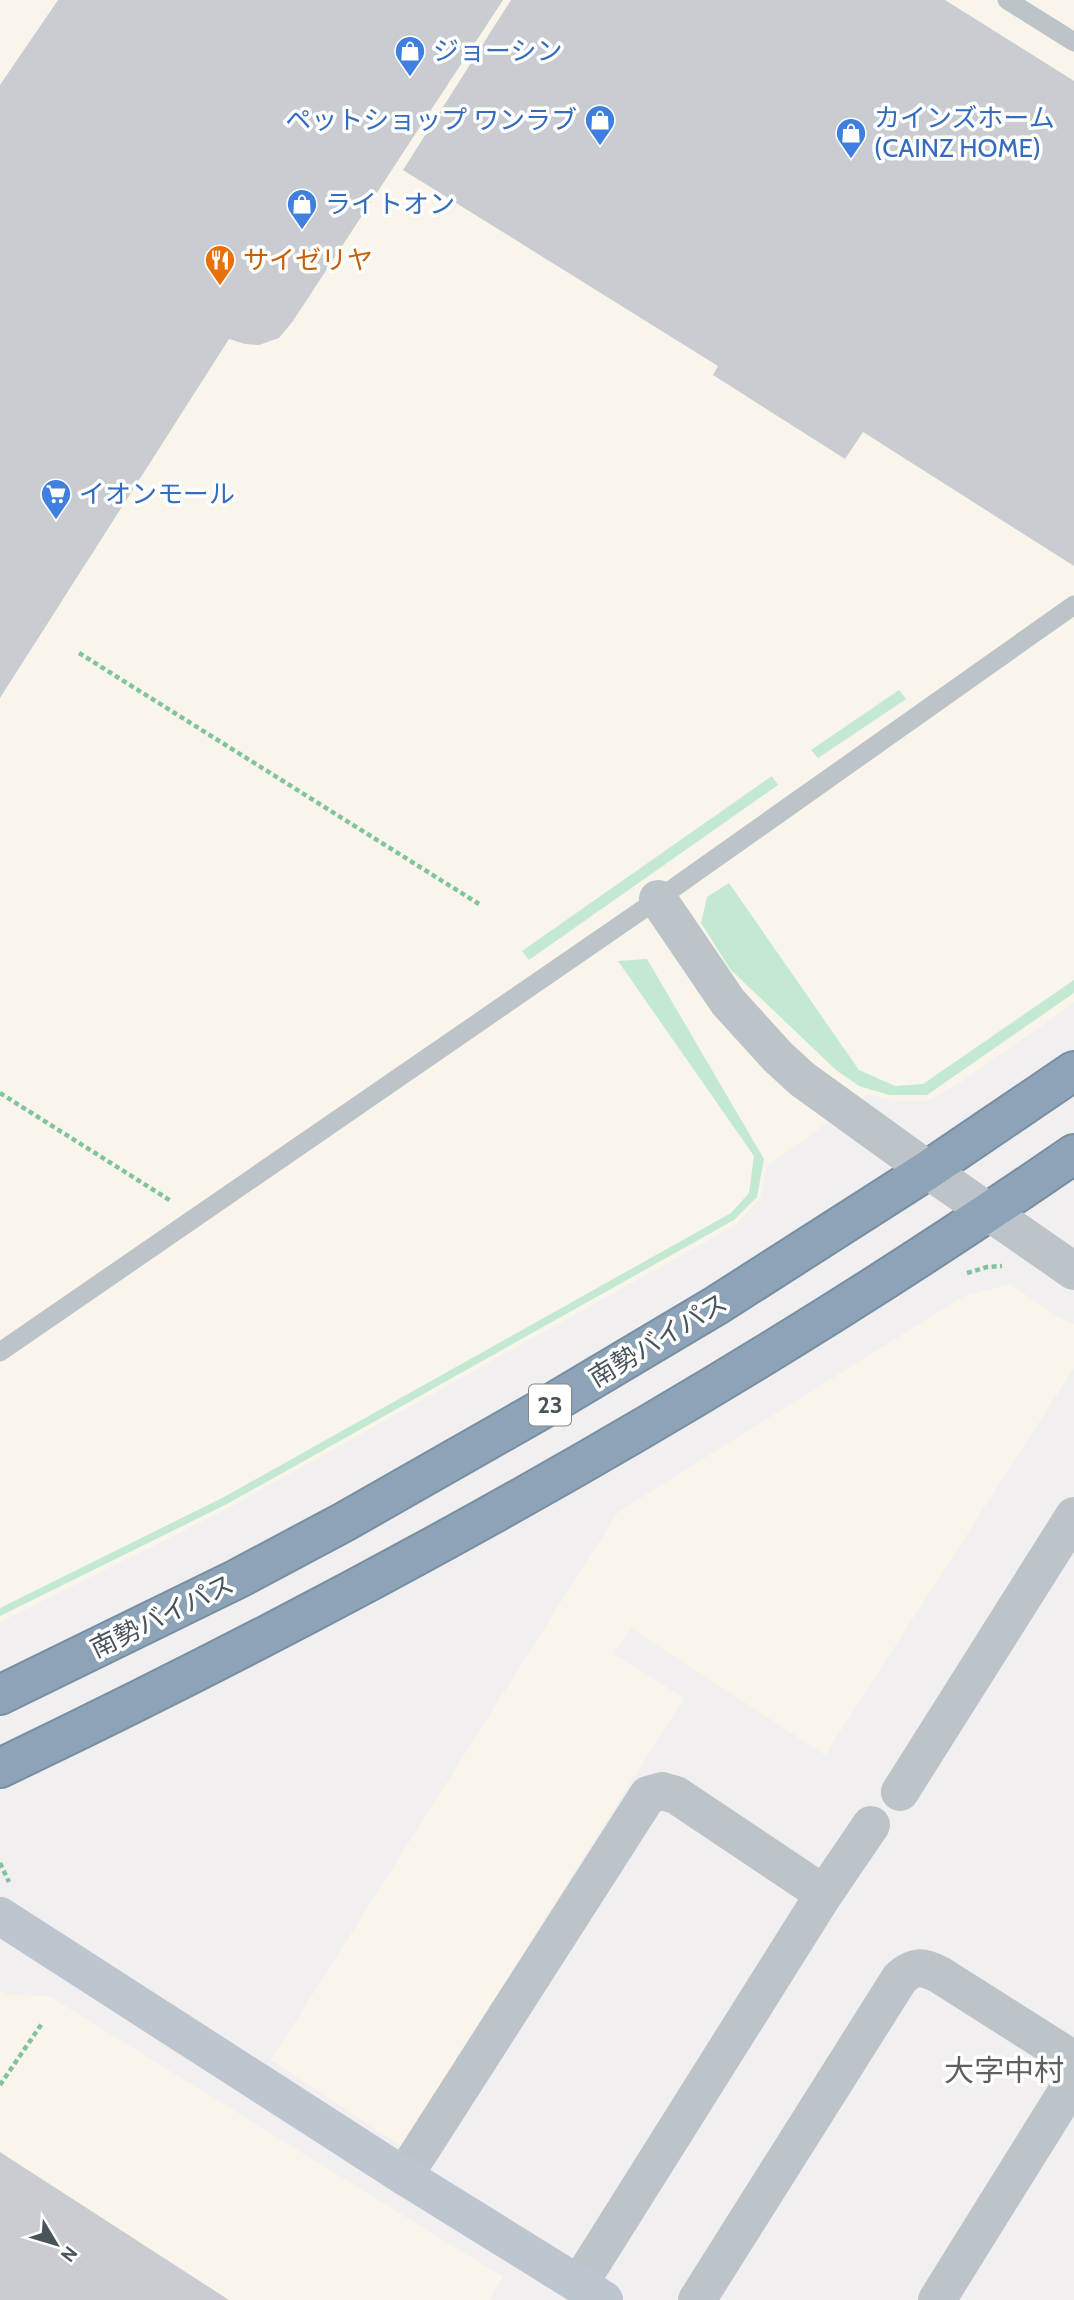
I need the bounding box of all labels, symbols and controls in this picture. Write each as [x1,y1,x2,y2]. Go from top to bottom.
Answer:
shop icon: ジョーシン [393,34,427,78]
place label: ジョーシン [433,35,562,67]
place label: カインズホーム (CAINZ HOME) [874,102,1055,164]
shop icon: ペットショップ ワンラブ [583,103,617,147]
place label: ペットショップ ワンラブ [285,104,577,136]
shop icon: カインズホーム (CAINZ HOME) [834,116,868,160]
shop icon: ライトオン [285,187,319,231]
place label: ライトオン [325,188,455,220]
restaurant icon: サイゼリヤ [203,243,237,287]
place label: サイゼリヤ [243,244,373,276]
supermarket icon: イオンモール [39,477,73,521]
place label: イオンモール [79,478,235,510]
street label: 南勢バイパス [583,1286,733,1394]
road number: 23 [529,1385,571,1426]
street label: 南勢バイパス [85,1568,239,1664]
district label: 大字中村 [944,2052,1064,2089]
north arrow [21,2209,91,2279]
text: N [56,2242,82,2267]

